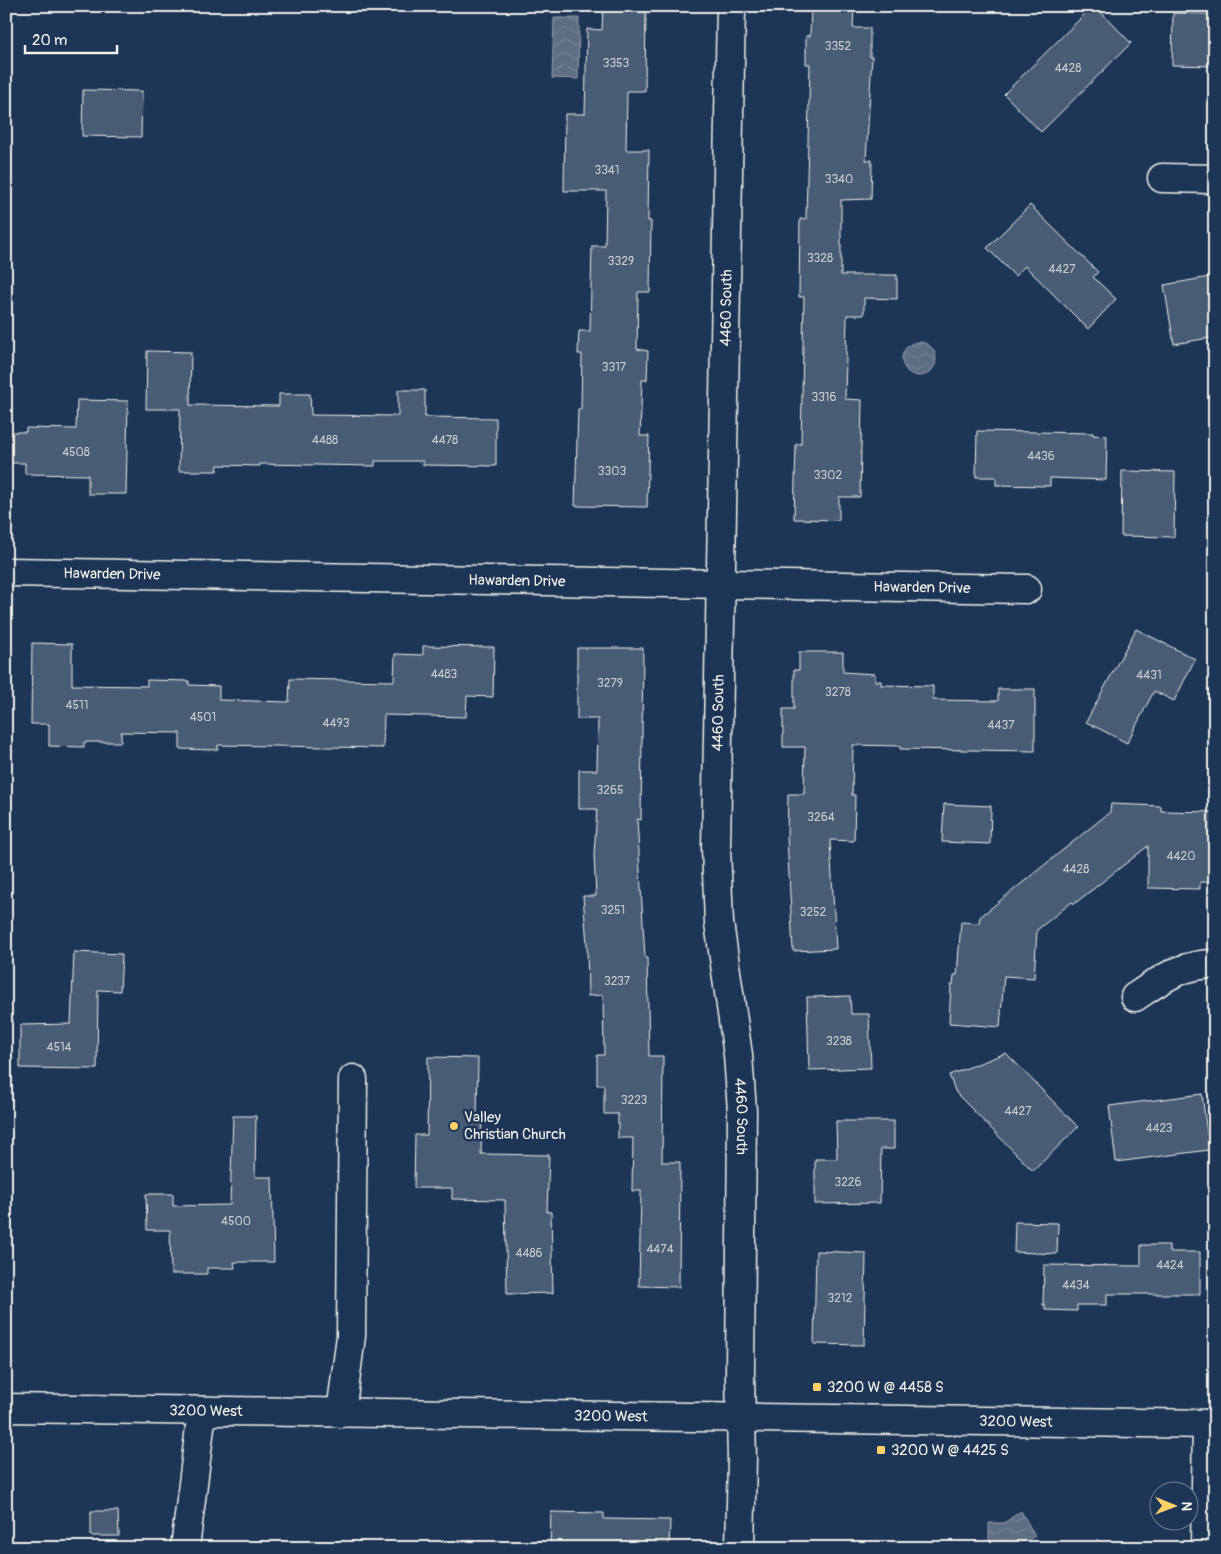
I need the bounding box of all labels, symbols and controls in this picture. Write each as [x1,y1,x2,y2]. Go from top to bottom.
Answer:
scale bar [25,22,118,54]
text: 20 m [32,31,67,50]
house number: 3352 [825,39,852,54]
house number: 3353 [603,56,630,71]
house number: 4428 [1055,61,1081,76]
house number: 3341 [594,163,620,178]
house number: 3340 [825,172,853,187]
house number: 3328 [807,251,833,266]
house number: 3329 [608,254,634,269]
house number: 4427 [1049,262,1076,277]
street label: 4460 South [716,269,737,347]
house number: 3317 [602,360,627,375]
house number: 3316 [811,390,837,405]
house number: 4488 [312,433,338,448]
house number: 4478 [432,433,458,448]
house number: 4508 [62,445,90,460]
house number: 4436 [1027,449,1055,464]
house number: 3303 [598,464,626,479]
house number: 3302 [814,468,842,483]
street label: Hawarden Drive [63,564,161,585]
street label: Hawarden Drive [468,571,566,591]
street label: Hawarden Drive [873,577,971,598]
house number: 4483 [431,667,458,682]
house number: 4431 [1136,668,1162,683]
street label: 4460 South [708,674,729,752]
house number: 3279 [597,676,623,691]
house number: 3278 [825,685,851,700]
house number: 4511 [66,698,88,713]
house number: 4501 [190,710,216,725]
house number: 4493 [323,716,350,731]
house number: 4437 [988,718,1015,733]
house number: 3265 [597,783,623,798]
house number: 3264 [807,810,835,825]
house number: 4420 [1167,849,1195,864]
house number: 4428 [1063,862,1089,877]
house number: 3251 [601,903,625,918]
house number: 3252 [800,905,827,920]
house number: 3237 [604,974,631,989]
house number: 3238 [826,1034,852,1049]
house number: 4514 [46,1040,72,1055]
street label: 4460 South [730,1077,751,1155]
house number: 3223 [621,1093,648,1108]
house number: 4427 [1005,1104,1032,1119]
place label: Valley Christian Church [464,1108,566,1144]
marker: Valley Christian Church [448,1120,460,1132]
house number: 4423 [1146,1121,1173,1136]
house number: 3226 [834,1175,862,1190]
house number: 4500 [221,1214,251,1229]
house number: 4474 [646,1242,674,1257]
house number: 4486 [516,1246,542,1261]
house number: 4424 [1156,1258,1184,1273]
house number: 4434 [1062,1278,1090,1293]
house number: 3212 [828,1291,853,1306]
place label: 3200 W @ 4458 S [827,1378,944,1397]
marker: 3200 W @ 4458 S [811,1381,823,1393]
street label: 3200 West [169,1401,244,1421]
street label: 3200 West [574,1407,649,1427]
street label: 3200 West [979,1412,1054,1432]
place label: 3200 W @ 4425 S [891,1441,1009,1460]
marker: 3200 W @ 4425 S [875,1444,887,1456]
north arrow [1148,1482,1198,1532]
text: N [1178,1501,1195,1511]

